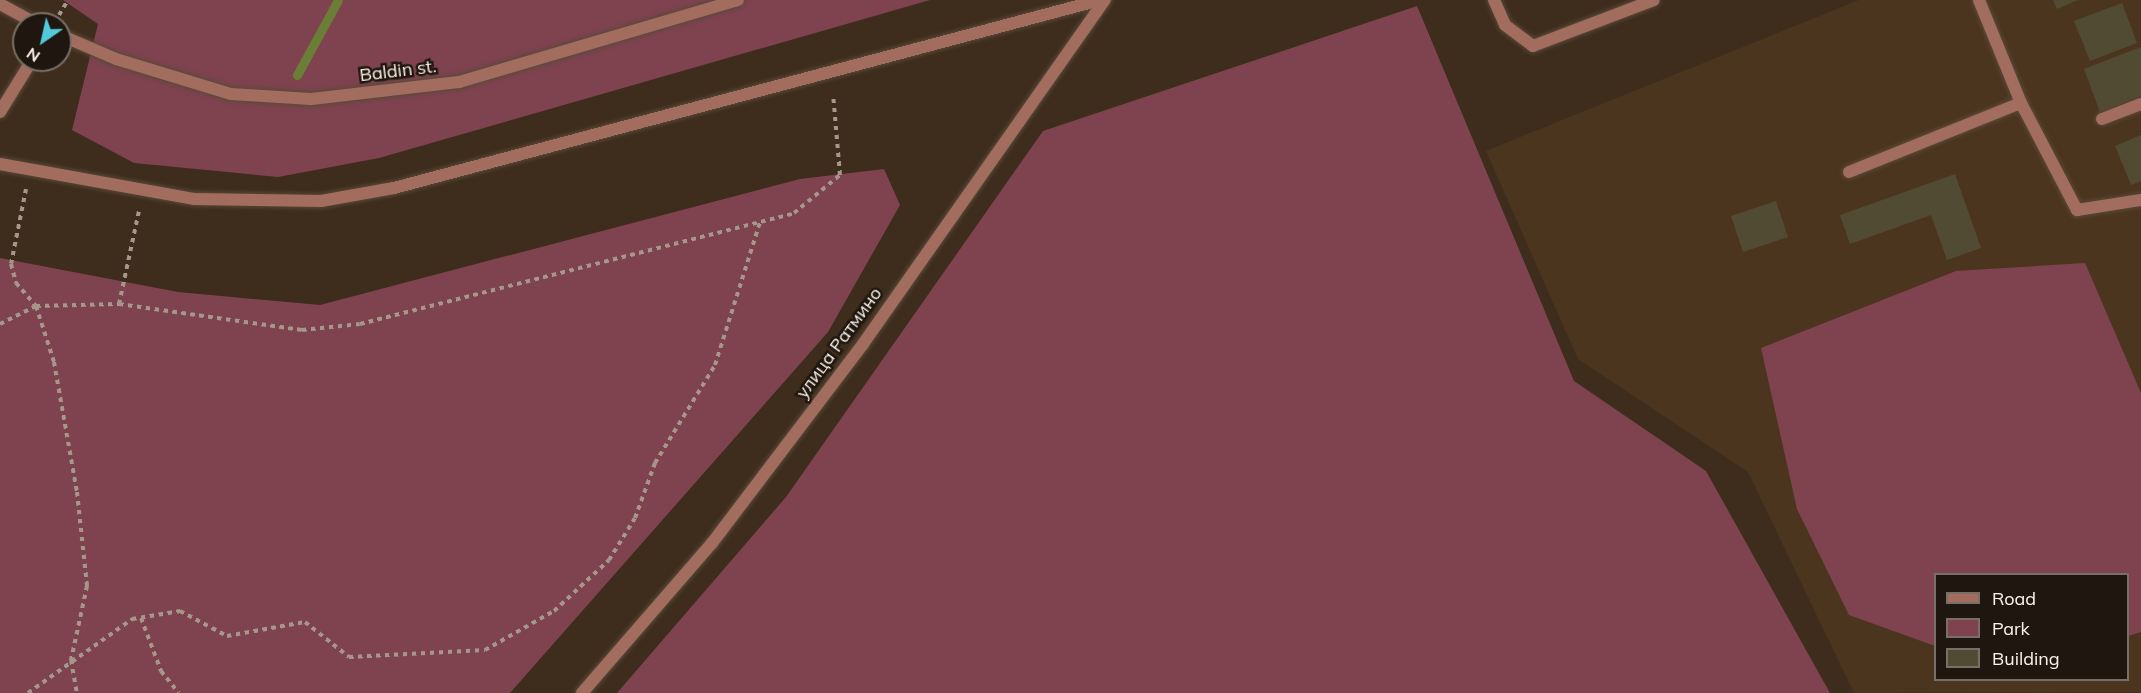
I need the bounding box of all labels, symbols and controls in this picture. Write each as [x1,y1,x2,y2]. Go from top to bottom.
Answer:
north arrow [12,12,72,72]
text: N [22,44,44,67]
street label: Baldin st. [358,56,438,86]
street label: улица Ратмино [792,283,886,403]
legend [1934,573,2129,681]
text: Road [1992,587,2036,610]
text: Park [1992,617,2030,640]
text: Building [1992,647,2060,670]

